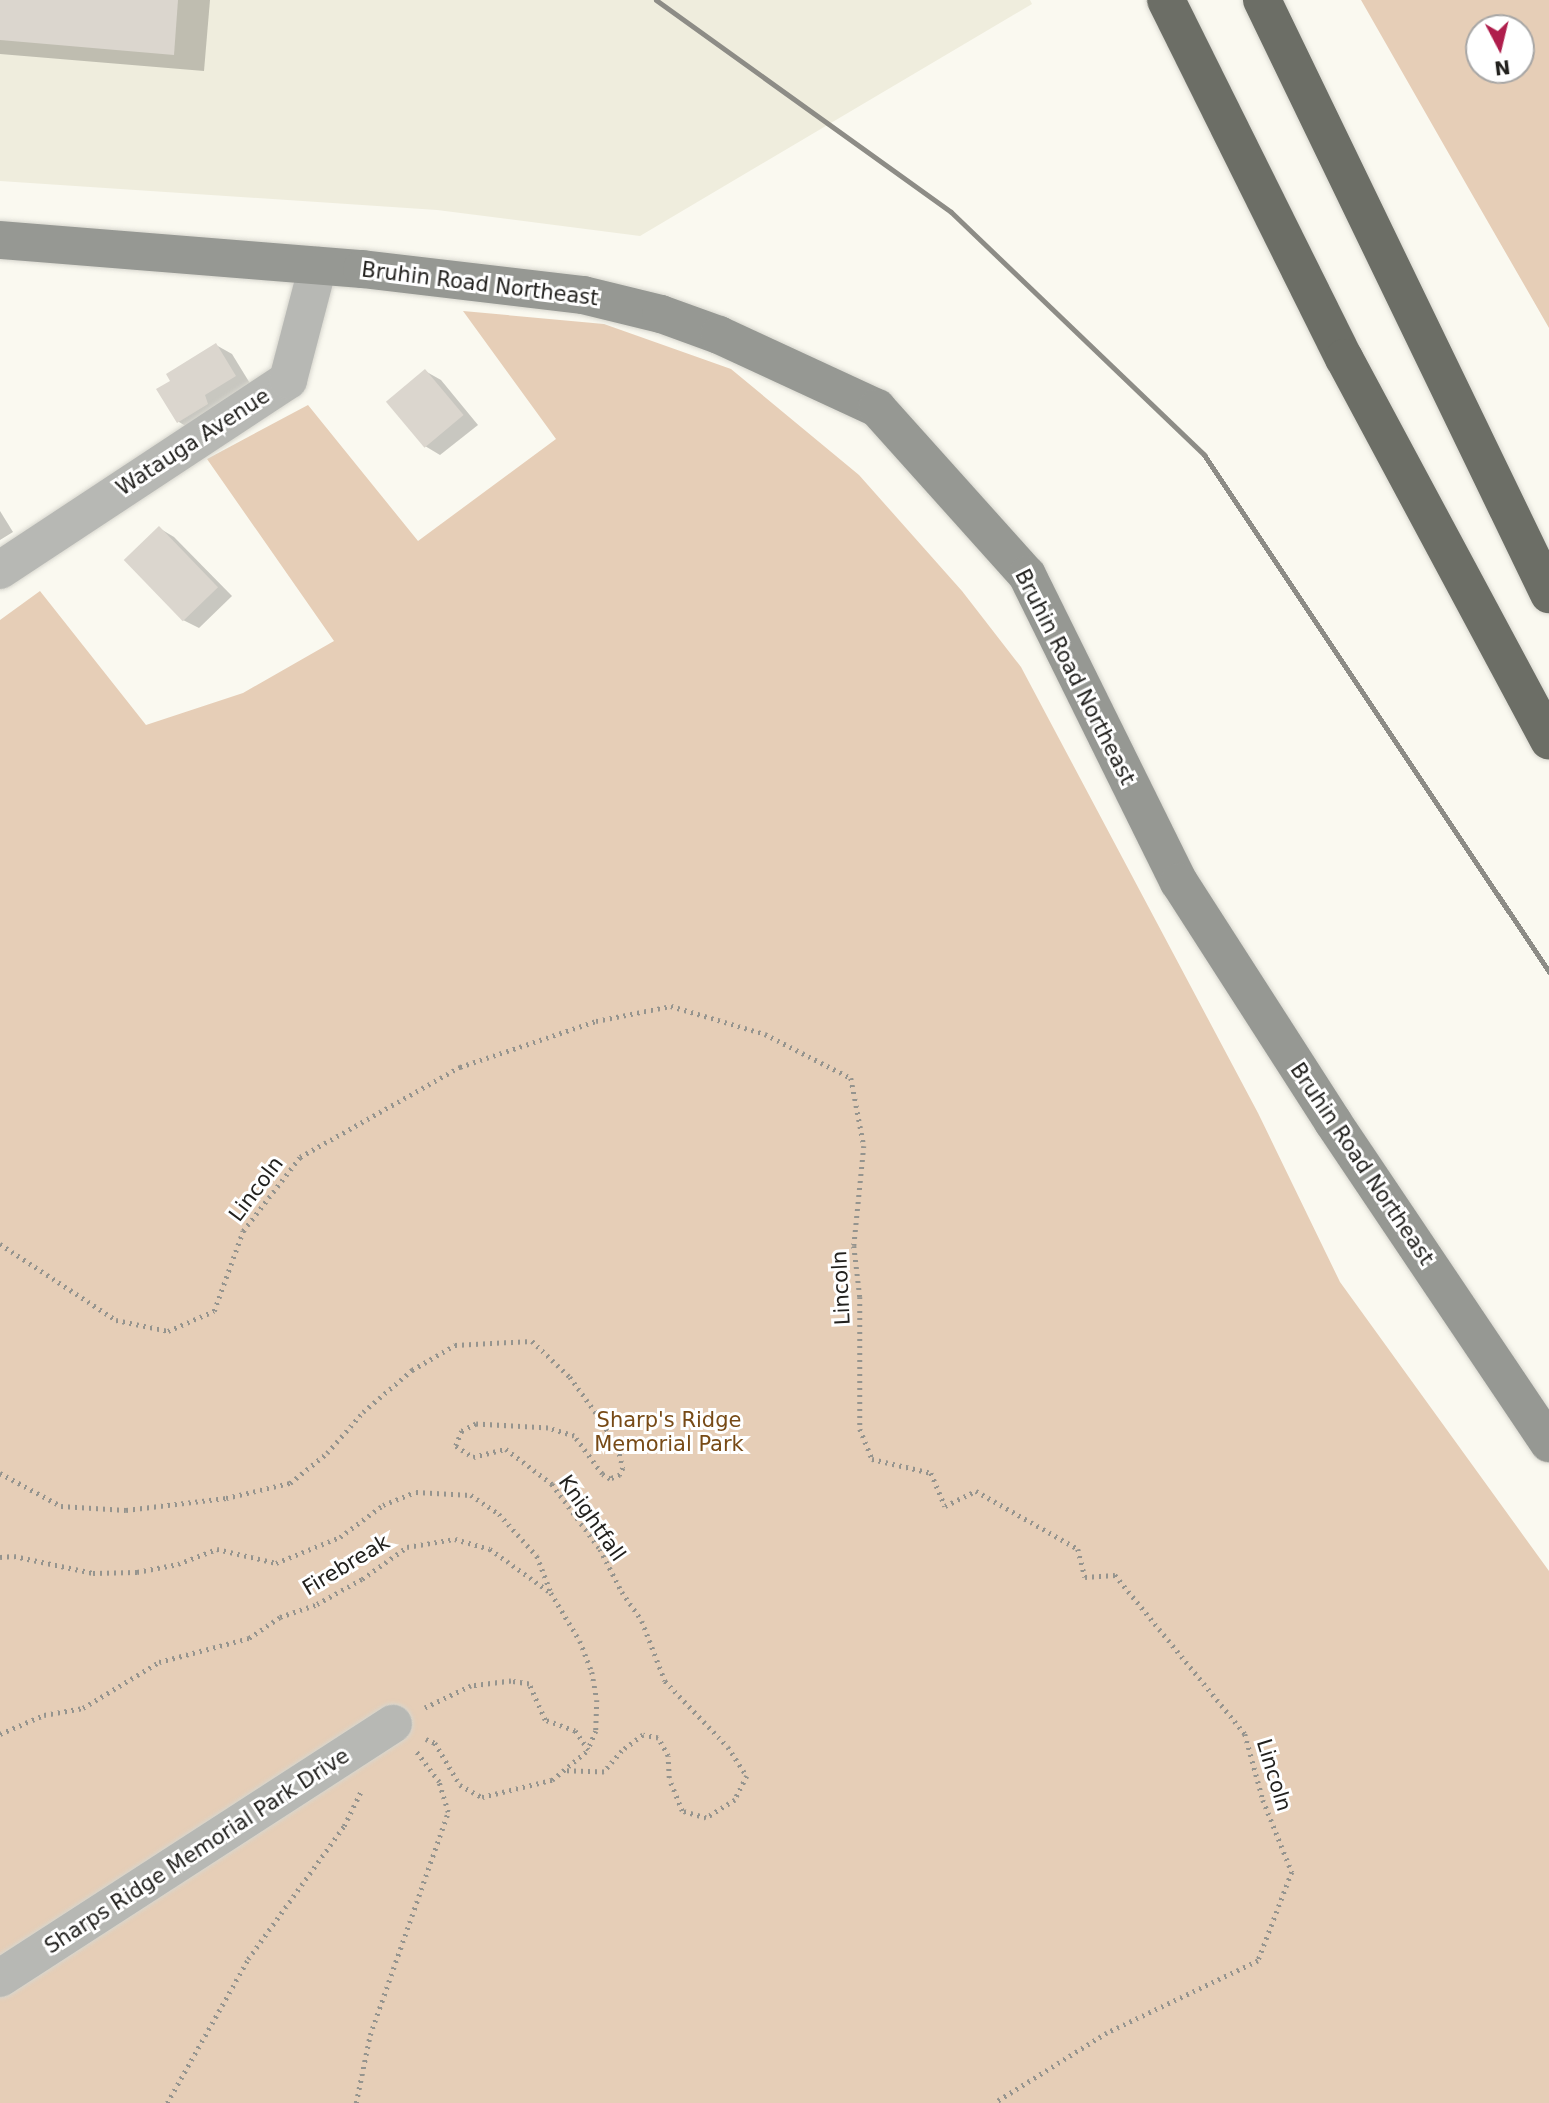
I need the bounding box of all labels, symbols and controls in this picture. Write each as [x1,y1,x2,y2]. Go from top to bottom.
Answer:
north arrow [1465,14,1535,84]
text: N [1493,56,1512,80]
street label: Bruhin Road Northeast [360,257,600,311]
street label: Watauga Avenue [112,383,274,501]
street label: Bruhin Road Northeast [1010,565,1140,789]
street label: Bruhin Road Northeast [1285,1058,1439,1270]
street label: Lincoln [224,1152,288,1226]
street label: Lincoln [826,1250,856,1326]
park label: Sharp's Ridge Memorial Park [594,1407,744,1457]
street label: Knightfall [553,1470,631,1566]
street label: Firebreak [298,1529,394,1601]
street label: Lincoln [1251,1736,1297,1814]
street label: Sharps Ridge Memorial Park Drive [40,1743,354,1959]

